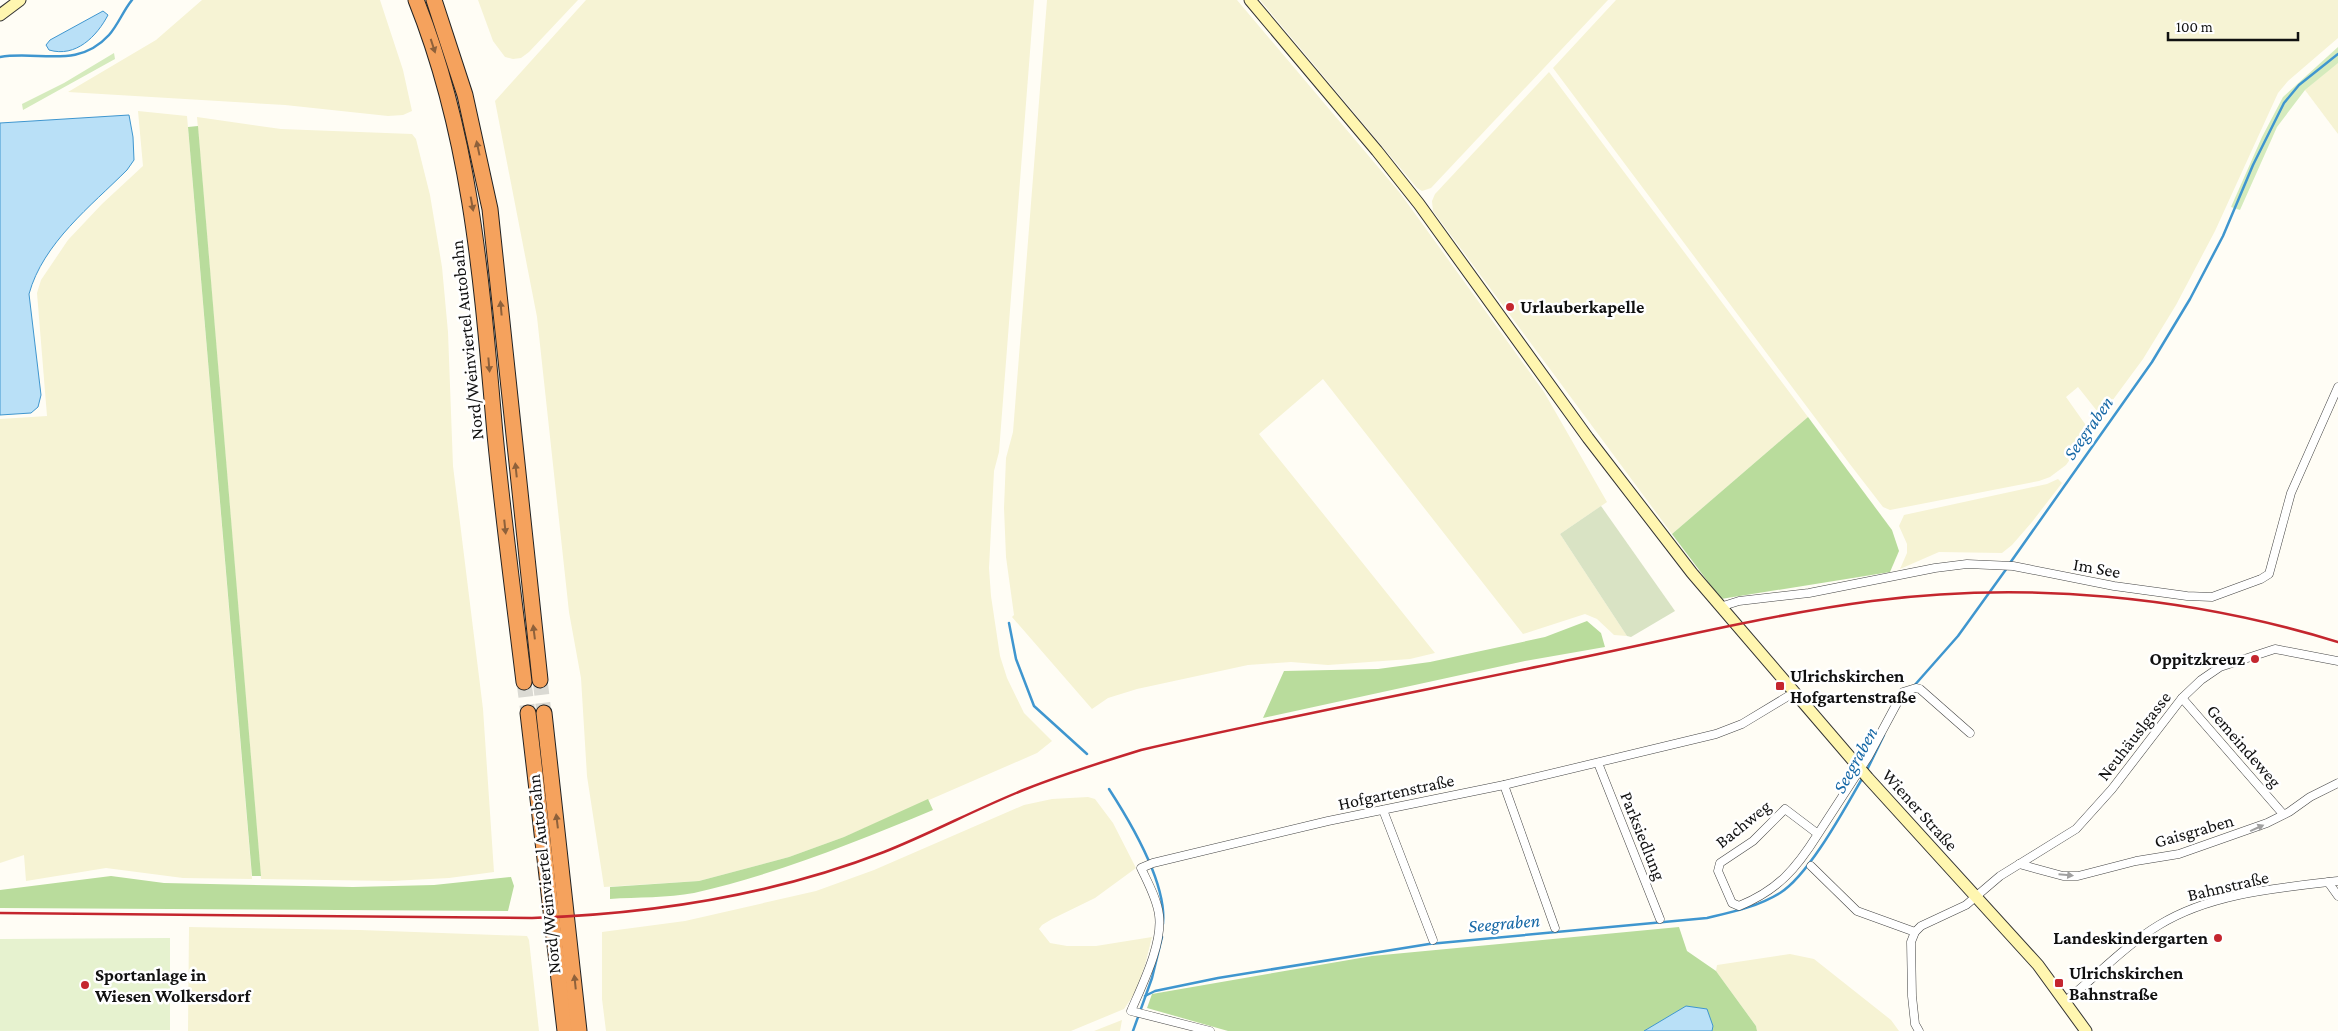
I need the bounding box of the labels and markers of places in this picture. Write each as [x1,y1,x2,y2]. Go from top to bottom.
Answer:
place label: Urlauberkapelle [1520,297,1644,317]
marker: Urlauberkapelle [1504,301,1516,313]
place label: Oppitzkreuz [2150,649,2245,669]
marker: Oppitzkreuz [2249,653,2261,665]
place label: Ulrichskirchen Hofgartenstraße [1790,666,1916,707]
marker: Ulrichskirchen Hofgartenstraße [1774,680,1786,692]
place label: Landeskindergarten [2053,928,2209,948]
marker: Landeskindergarten [2212,932,2224,944]
place label: Ulrichskirchen Bahnstraße [2069,963,2184,1004]
place label: Sportanlage in Wiesen Wolkersdorf [94,965,251,1006]
marker: Ulrichskirchen Bahnstraße [2053,977,2065,989]
marker: Sportanlage in Wiesen Wolkersdorf [79,979,91,991]

